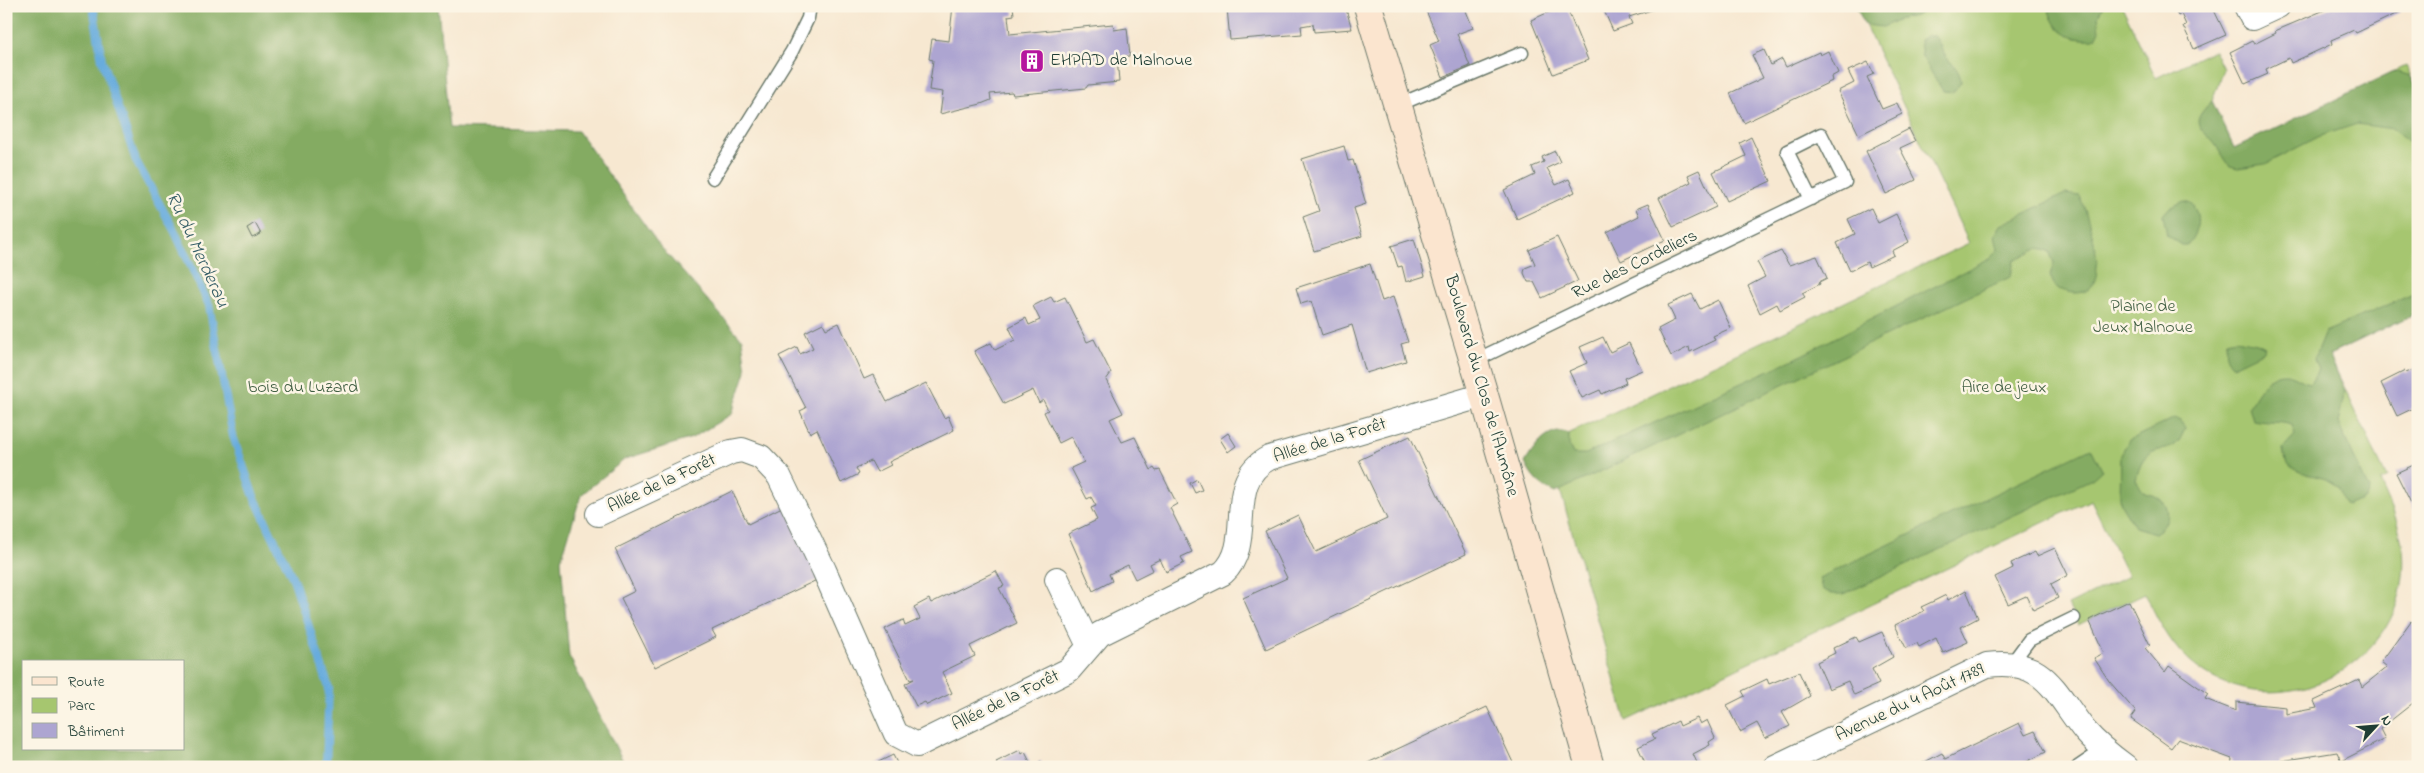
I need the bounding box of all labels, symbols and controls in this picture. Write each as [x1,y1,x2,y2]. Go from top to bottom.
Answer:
building icon: EHPAD de Malnoue [1019,48,1045,74]
place label: EHPAD de Malnoue [1050,48,1193,74]
water label: Ru du Merderau [158,188,236,312]
street label: Rue des Cordeliers [1568,223,1702,307]
street label: Boulevard du Clos de l'Aumône [1437,271,1525,501]
park label: Plaine de Jeux Malnoue [2093,294,2194,341]
park label: bois du Luzard [248,375,358,401]
park label: Aire de jeux [1961,375,2047,401]
street label: Allée de la Forêt [1270,411,1390,471]
street label: Allée de la Forêt [604,448,720,520]
street label: Avenue du 4 Août 1789 [1831,657,1989,749]
legend [22,660,185,750]
street label: Allée de la Forêt [948,664,1064,738]
text: Route [68,671,105,693]
text: Parc [68,695,96,717]
north arrow [2352,700,2402,750]
text: N [2375,712,2398,730]
text: Bâtiment [67,721,125,743]

